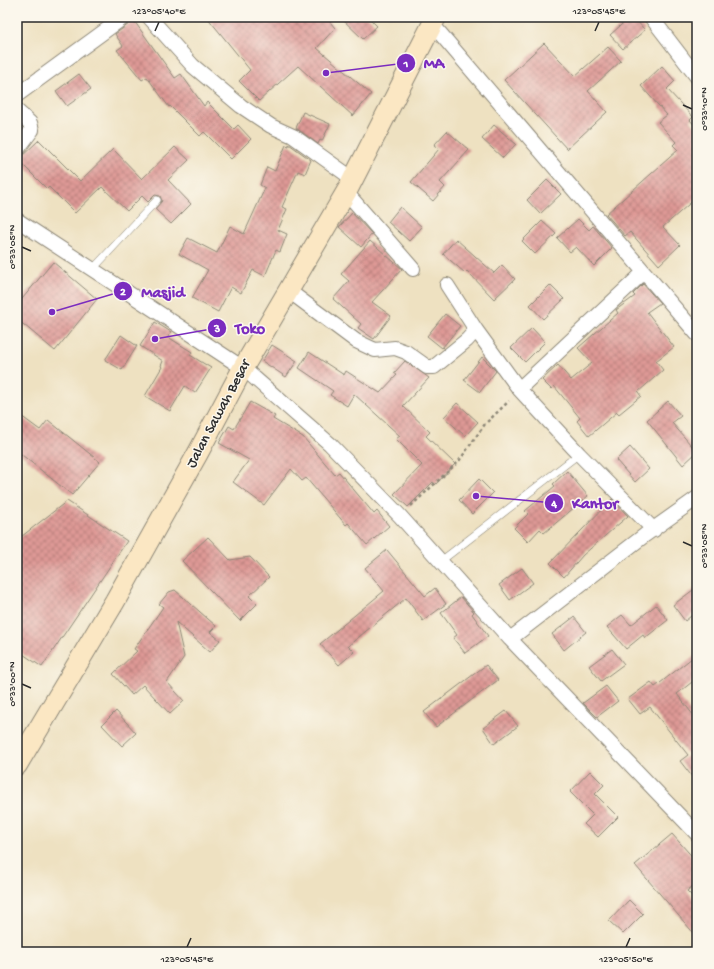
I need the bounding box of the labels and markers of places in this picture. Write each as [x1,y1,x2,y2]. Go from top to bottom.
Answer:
callout: MA [396,49,452,77]
callout: Masjid [113,277,192,305]
callout: Toko [207,314,273,342]
callout: Kantor [544,489,626,517]

